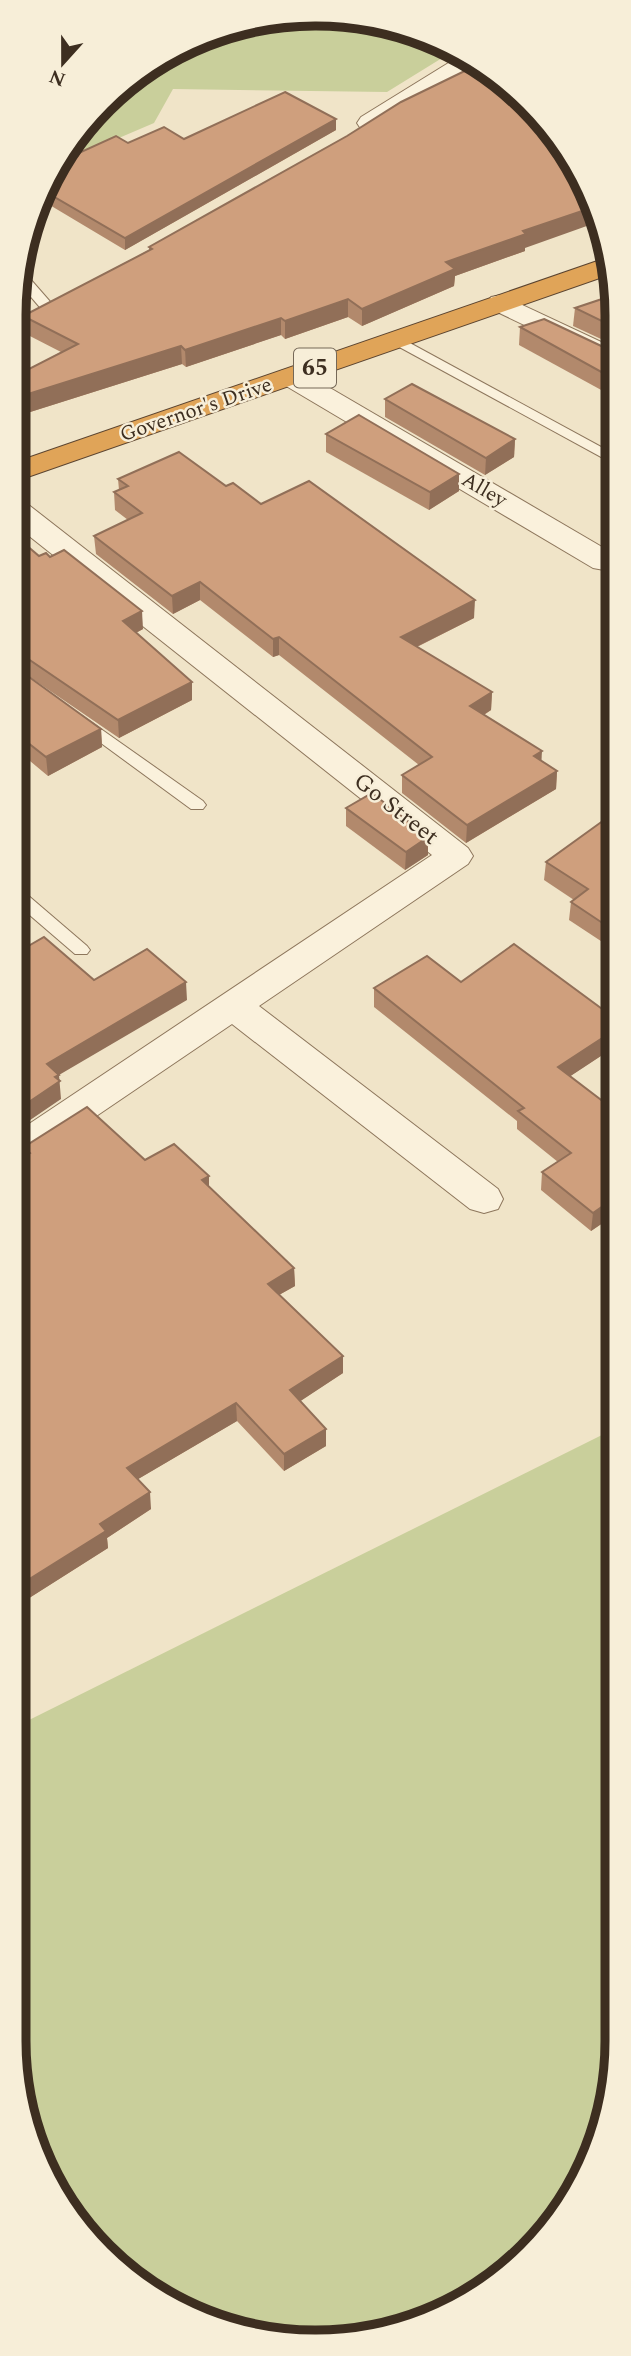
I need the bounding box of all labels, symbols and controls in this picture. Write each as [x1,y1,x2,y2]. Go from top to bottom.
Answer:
north arrow [28,28,98,98]
text: N [45,61,70,94]
road number: 65 [294,348,336,388]
street label: Governor's Drive [116,369,276,451]
street label: Alley [455,464,514,516]
street label: Go Street [345,764,447,854]

